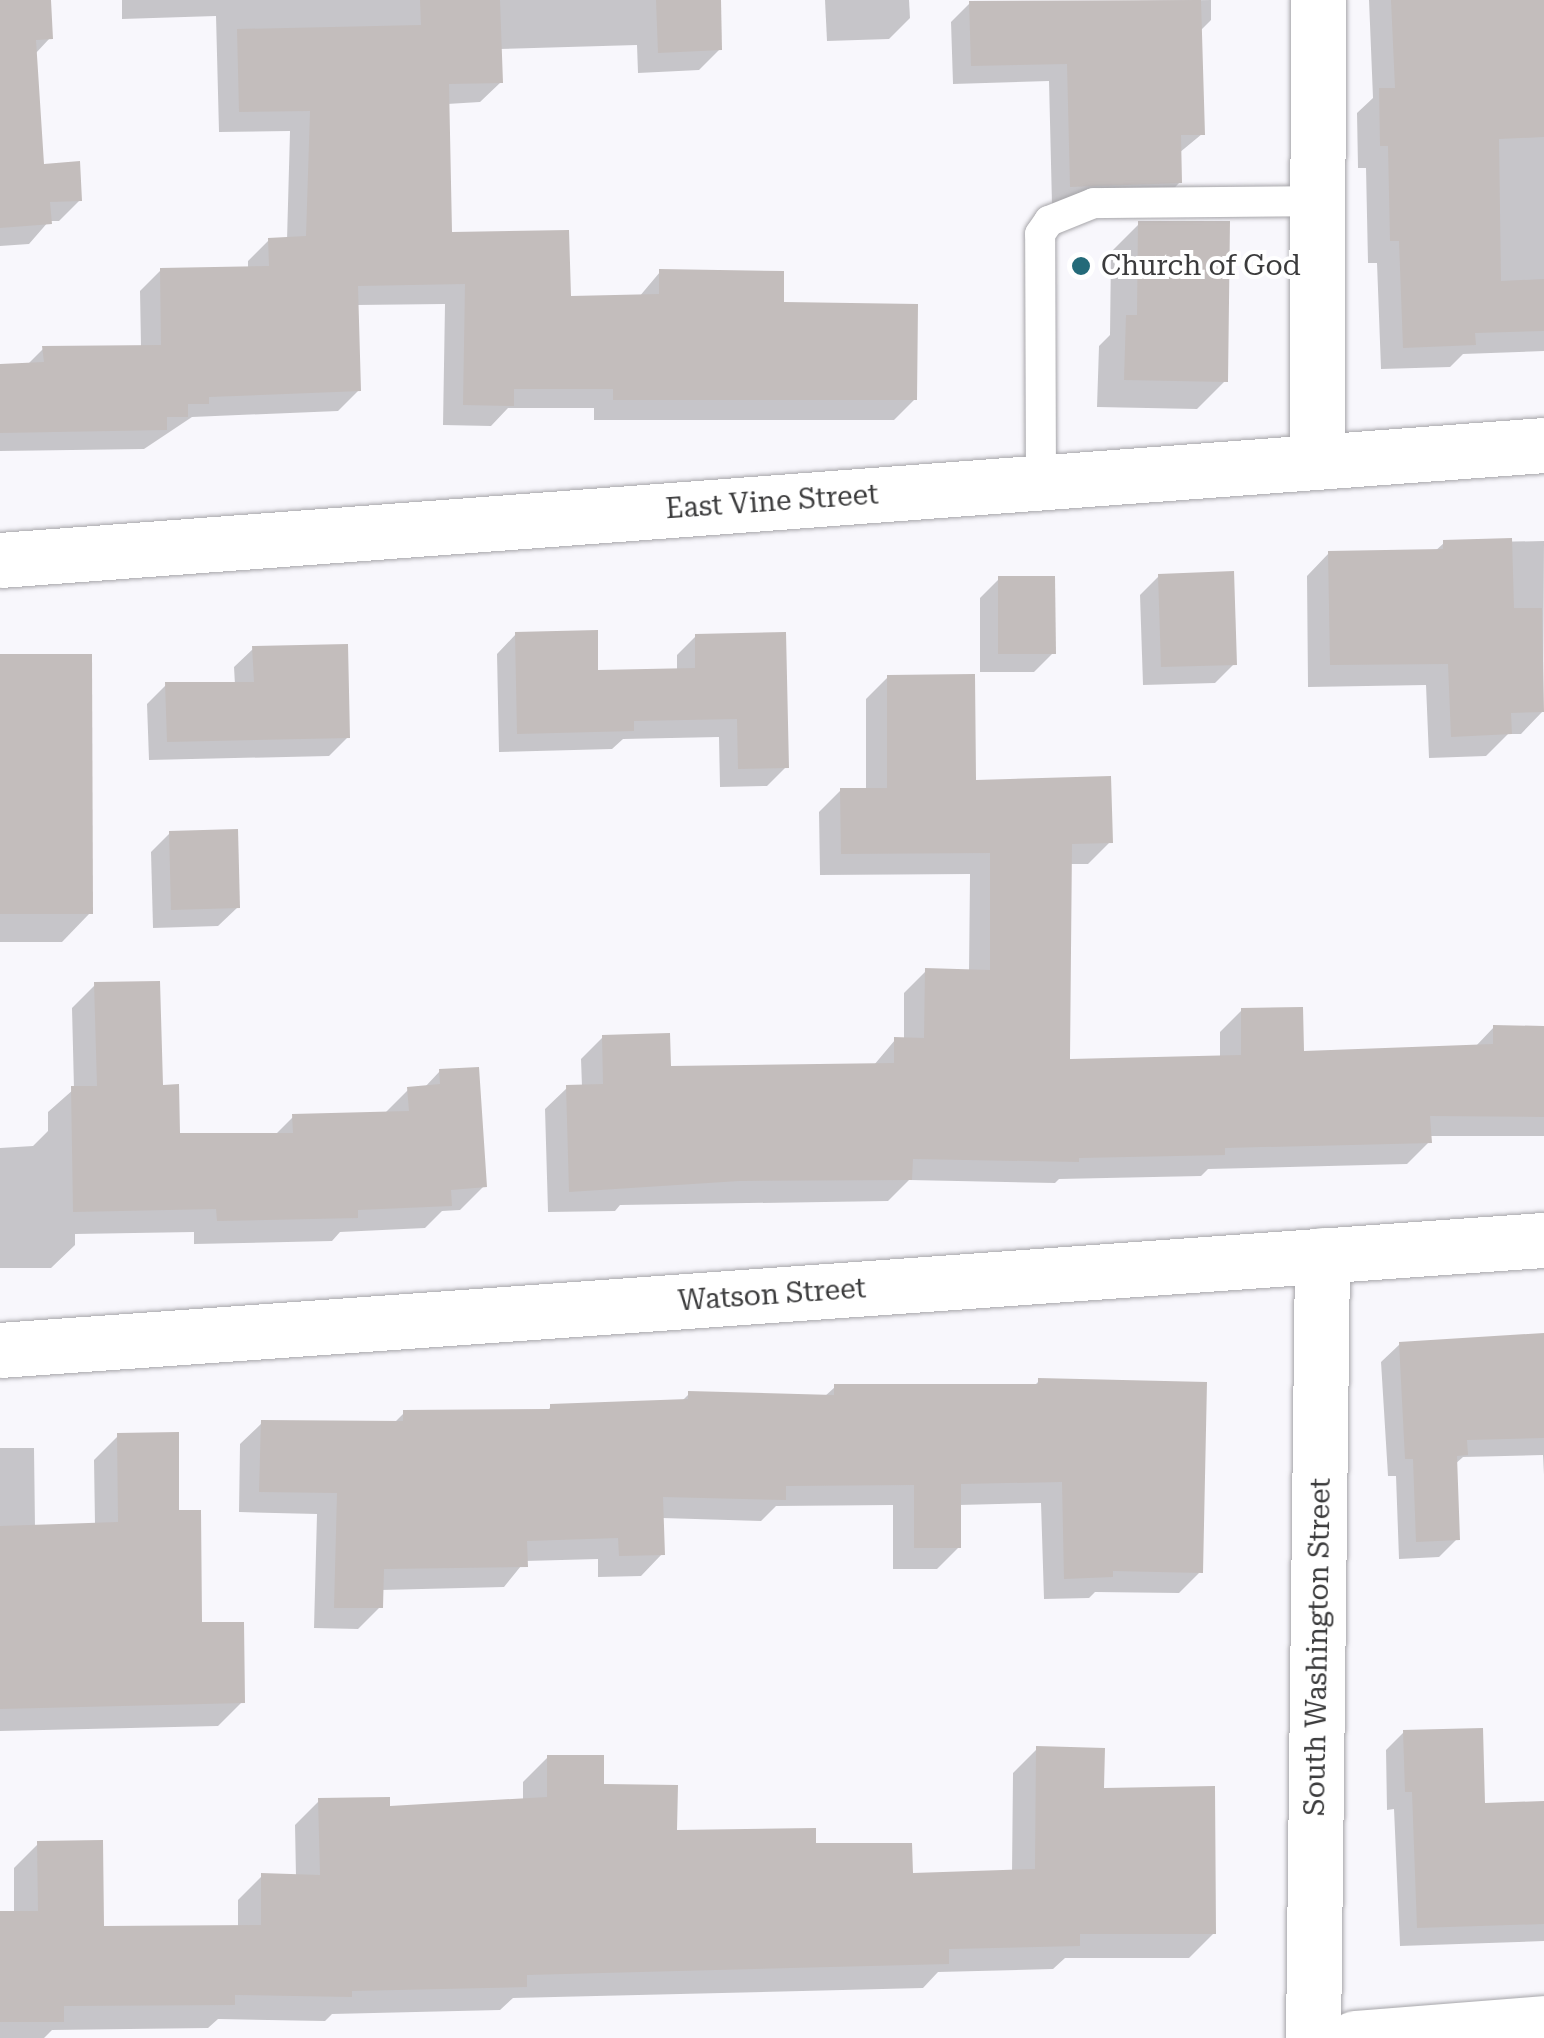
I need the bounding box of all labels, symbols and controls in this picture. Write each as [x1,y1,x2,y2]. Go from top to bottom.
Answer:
place label: Church of God [1101,249,1301,283]
marker: Church of God [1070,255,1092,277]
street label: East Vine Street [664,478,880,526]
street label: Watson Street [677,1272,867,1318]
street label: South Washington Street [1298,1478,1338,1816]

